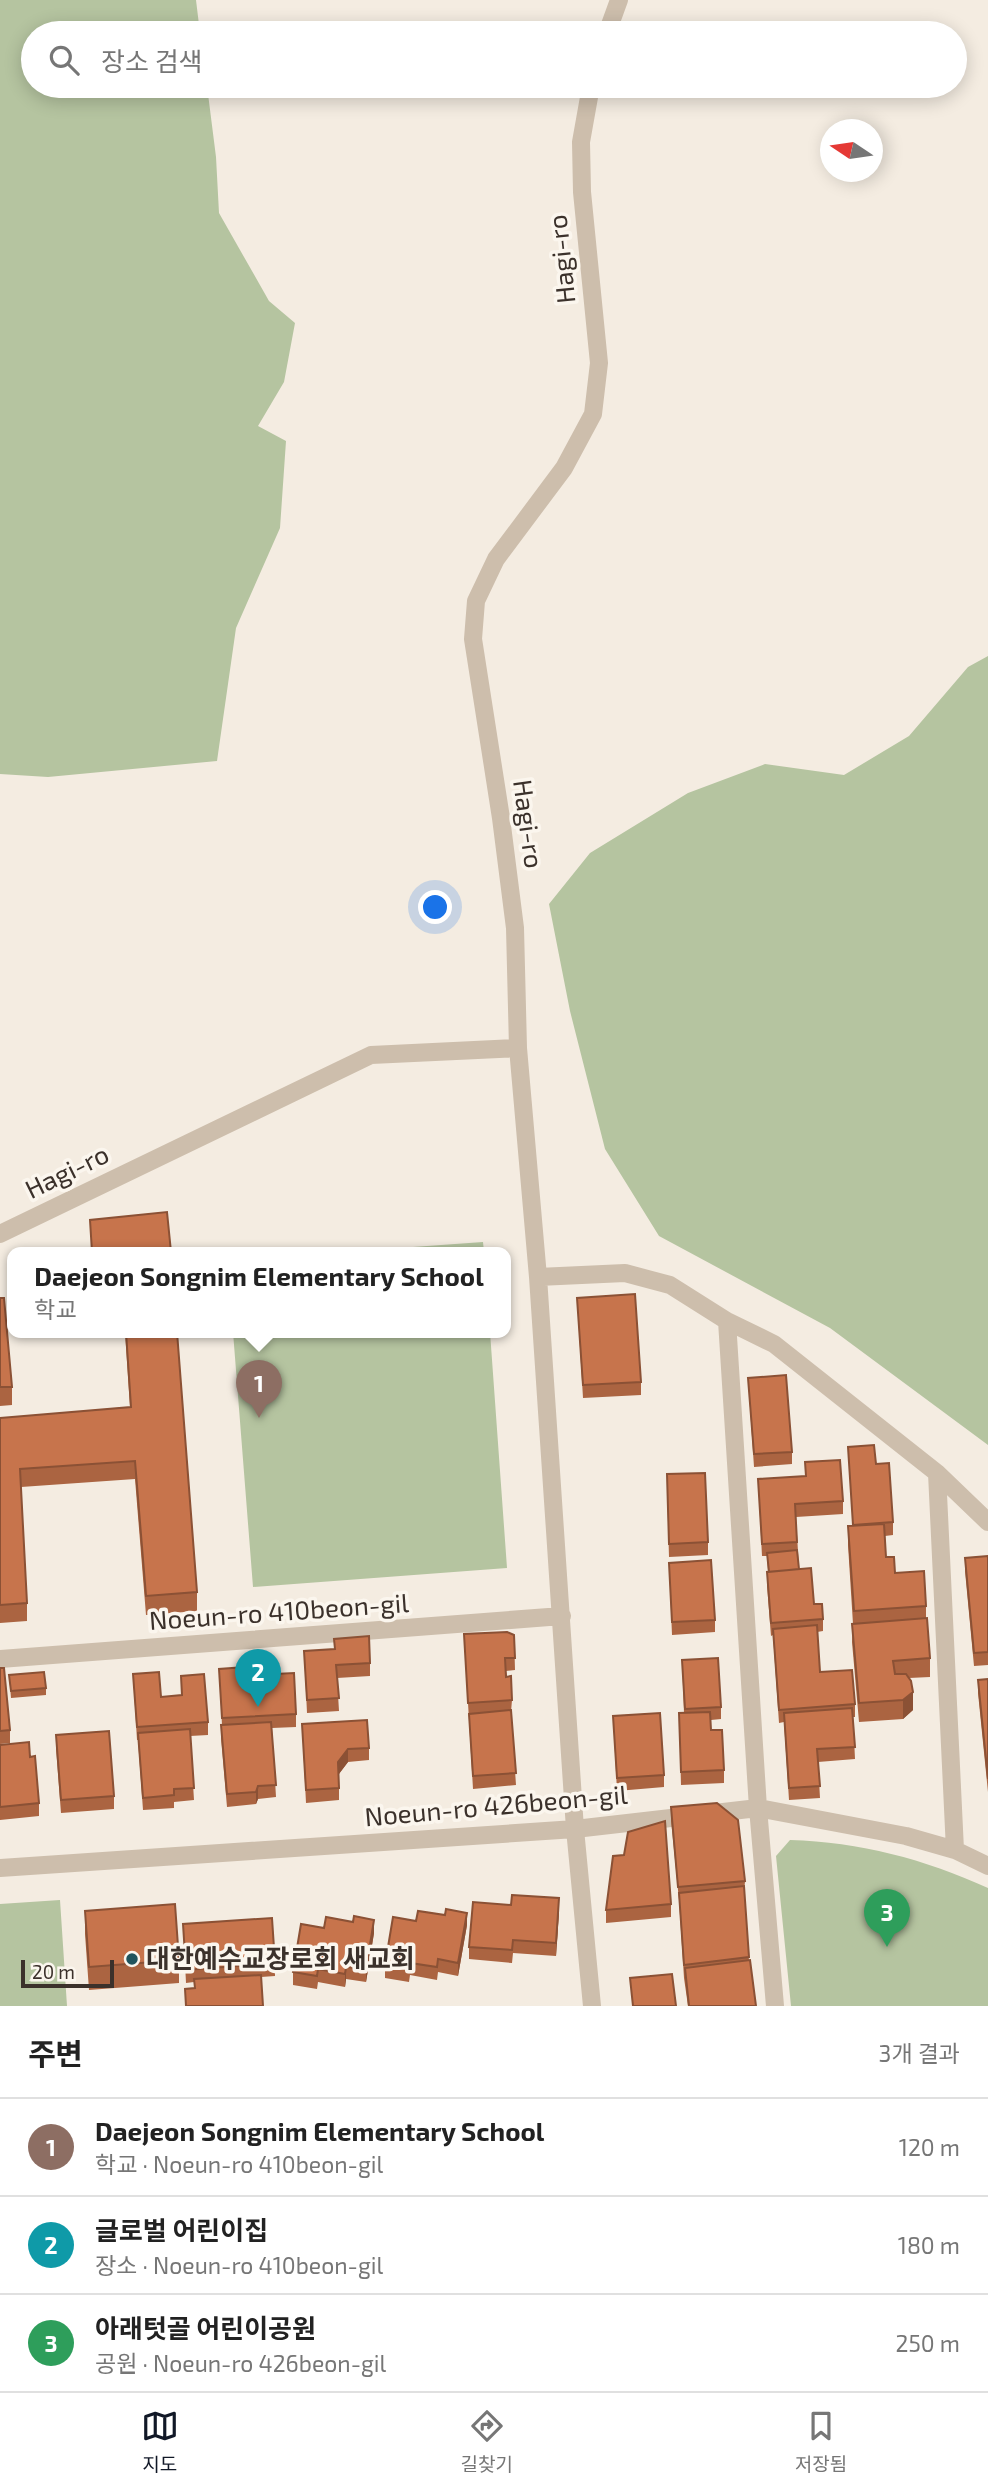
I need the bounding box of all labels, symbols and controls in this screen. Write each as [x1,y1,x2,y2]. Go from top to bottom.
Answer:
search box [21,21,967,98]
icon: search [45,41,83,79]
text: 장소 검색 [101,45,202,76]
north arrow [820,119,883,182]
street label: Hagi-ro [540,213,581,305]
street label: Hagi-ro [508,777,551,870]
your location [418,890,452,924]
street label: Hagi-ro [19,1137,113,1204]
popup [7,1247,511,1338]
text: Daejeon Songnim Elementary School [34,1260,484,1291]
text: 학교 [34,1295,77,1323]
pin: 1 [236,1360,282,1418]
street label: Noeun-ro 410beon-gil [148,1586,410,1635]
pin: 2 [235,1649,281,1707]
street label: Noeun-ro 426beon-gil [363,1778,629,1831]
pin: 3 [864,1889,910,1947]
place label: 대한예수교장로회 새교회 [146,1942,415,1973]
marker: 대한예수교장로회 새교회 [124,1951,140,1967]
scale bar [21,1957,114,1989]
text: 20 m [32,1960,75,1983]
text: 주변 [28,2035,83,2071]
text: 3개 결과 [879,2039,960,2067]
text: Daejeon Songnim Elementary School [95,2115,544,2146]
text: 1 [46,2133,56,2161]
text: 120 m [899,2133,960,2161]
text: 학교 · Noeun-ro 410beon-gil [95,2150,383,2178]
text: 글로벌 어린이집 [95,2214,268,2245]
text: 2 [44,2231,58,2259]
text: 180 m [898,2231,960,2259]
text: 장소 · Noeun-ro 410beon-gil [95,2251,383,2279]
text: 아래텃골 어린이공원 [95,2312,316,2343]
text: 3 [44,2329,58,2357]
text: 250 m [896,2329,960,2357]
text: 공원 · Noeun-ro 426beon-gil [95,2349,386,2377]
tab: 지도 [141,2407,179,2476]
tab: 길찾기 [461,2407,513,2476]
tab: 저장됨 [795,2407,847,2476]

